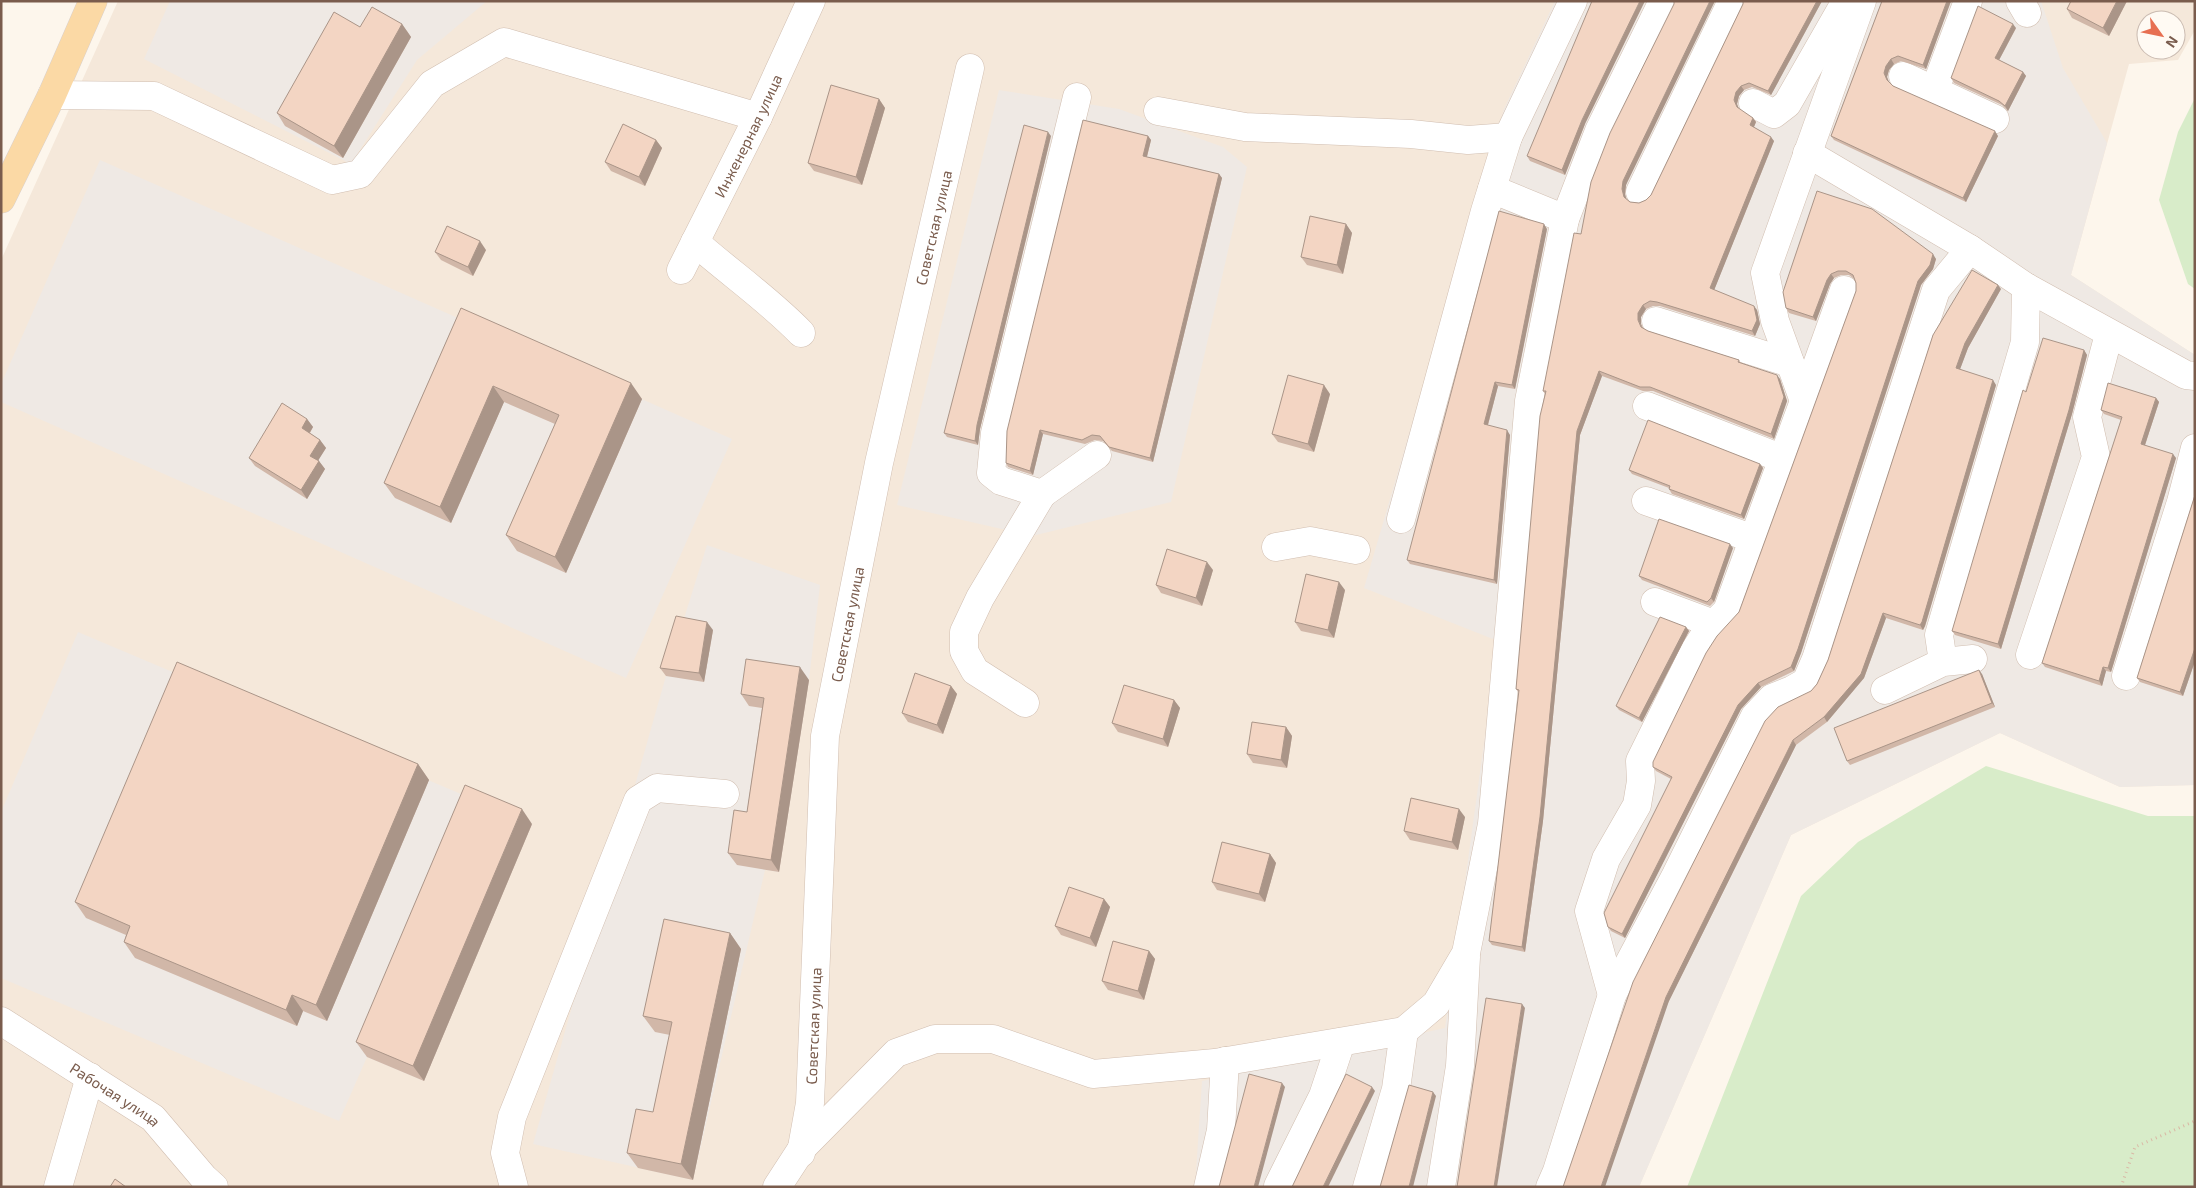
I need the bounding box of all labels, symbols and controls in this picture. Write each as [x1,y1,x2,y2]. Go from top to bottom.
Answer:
north arrow [2136,10,2186,60]
text: N [2162,33,2182,51]
street label: Инженерная улица [710,71,785,200]
street label: Советская улица [911,168,955,287]
street label: Советская улица [827,565,867,684]
street label: Советская улица [802,967,825,1085]
street label: Рабочая улица [67,1059,165,1130]

